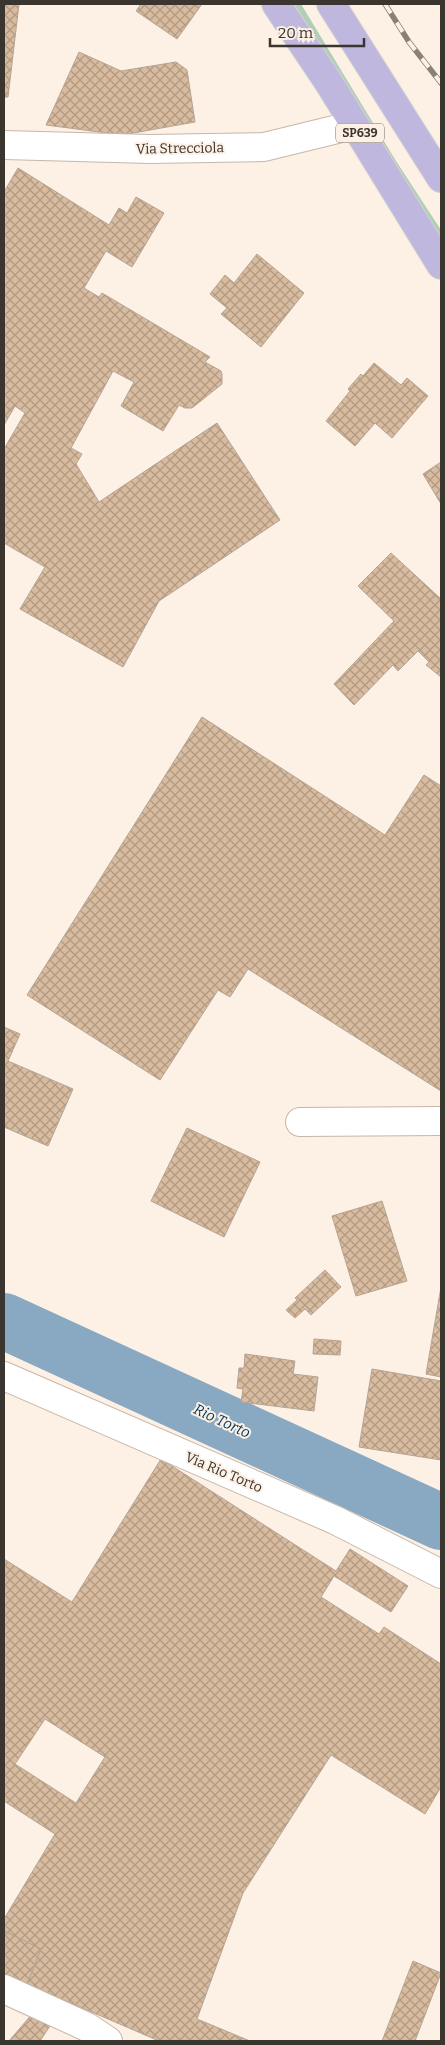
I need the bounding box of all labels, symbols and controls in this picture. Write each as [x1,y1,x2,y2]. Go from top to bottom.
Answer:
scale bar [270,15,364,47]
text: 20 m [278,24,314,42]
road number: SP639 [336,124,384,142]
street label: Via Strecciola [136,139,224,158]
water label: Rio Torto [191,1400,253,1442]
street label: Via Rio Torto [183,1449,265,1496]

